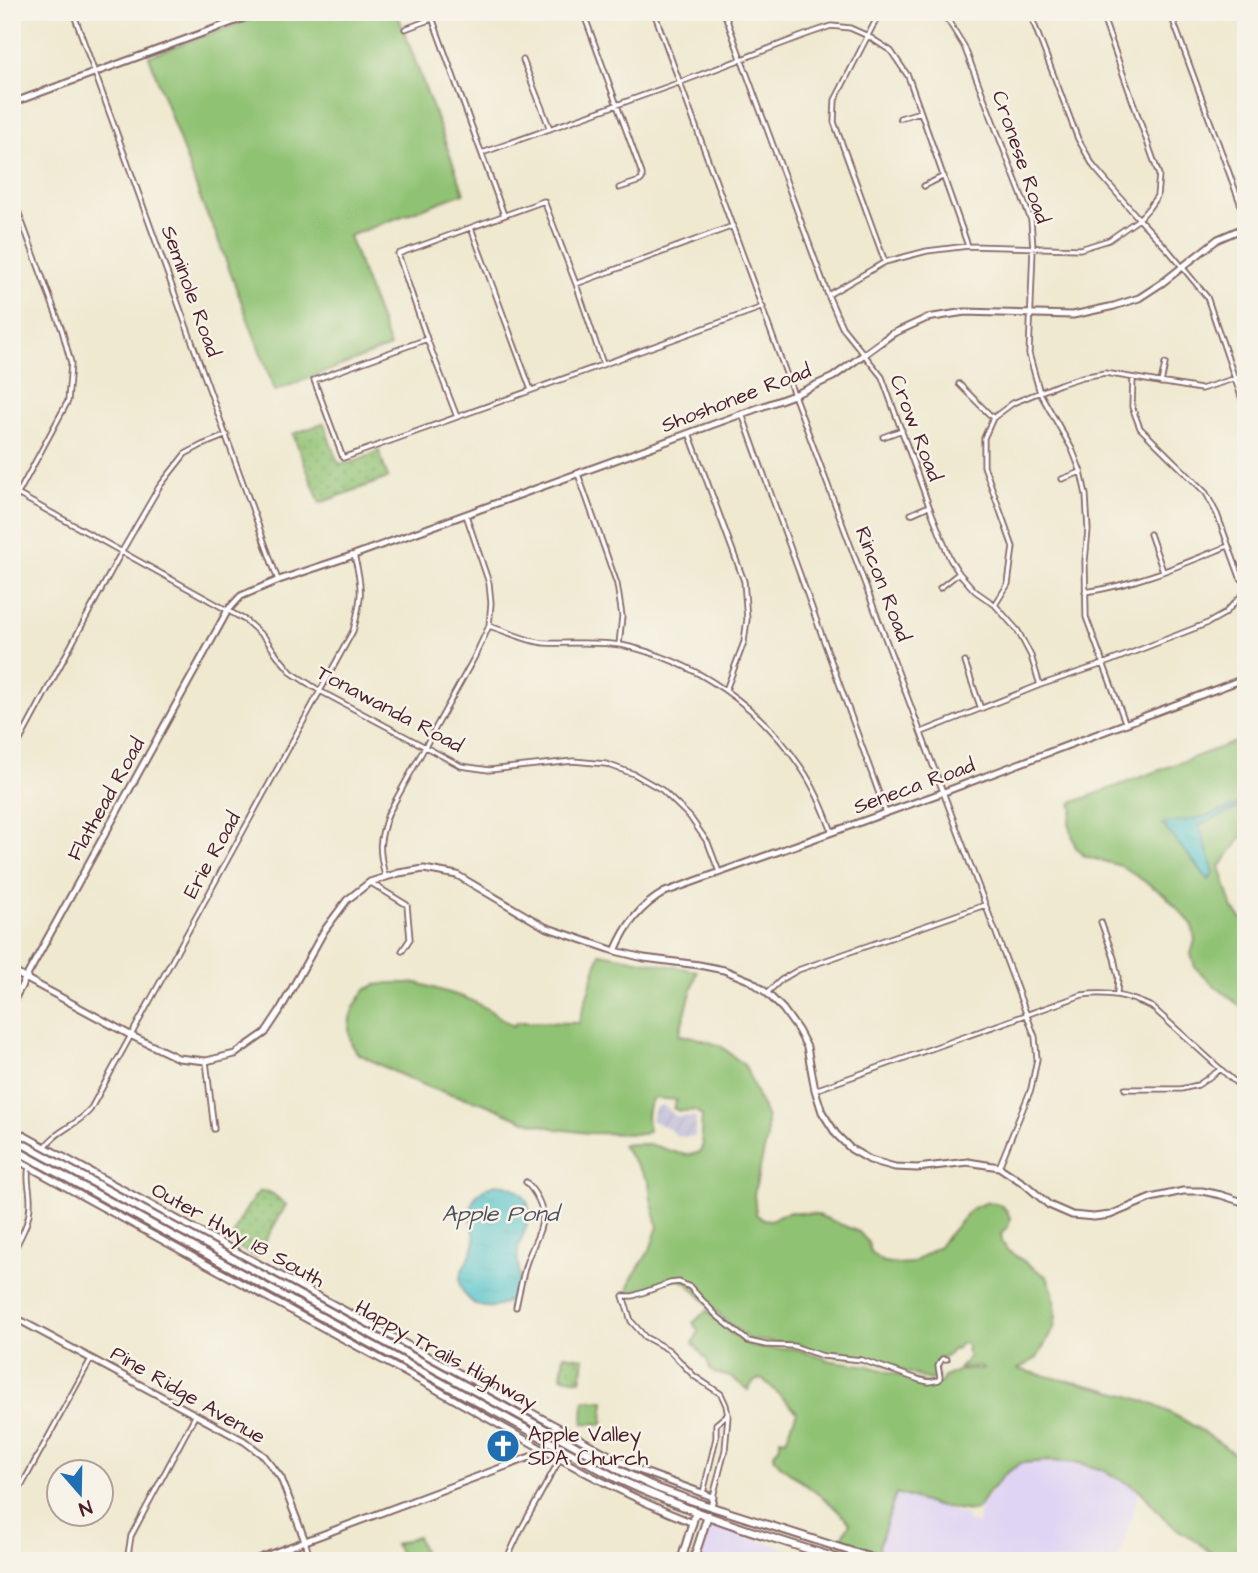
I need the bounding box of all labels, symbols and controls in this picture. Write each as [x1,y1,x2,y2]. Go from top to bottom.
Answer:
street label: Cronese Road [985,87,1057,227]
street label: Seminole Road [154,221,228,361]
street label: Shoshonee Road [657,356,815,440]
street label: Crow Road [882,371,950,486]
street label: Rincon Road [848,522,918,646]
street label: Tonawanda Road [312,658,469,760]
street label: Flathead Road [60,732,152,866]
street label: Seneca Road [849,751,979,821]
street label: Erie Road [176,806,248,904]
street label: Outer Hwy 18 South [145,1175,330,1297]
water label: Apple Pond [442,1198,562,1230]
street label: Happy Trails Highway [349,1293,543,1419]
street label: Pine Ridge Avenue [104,1339,271,1453]
place label: Apple Valley SDA Church [528,1420,649,1473]
church icon: Apple Valley SDA Church [484,1427,522,1465]
north arrow [46,1458,116,1528]
text: N [75,1493,96,1522]

